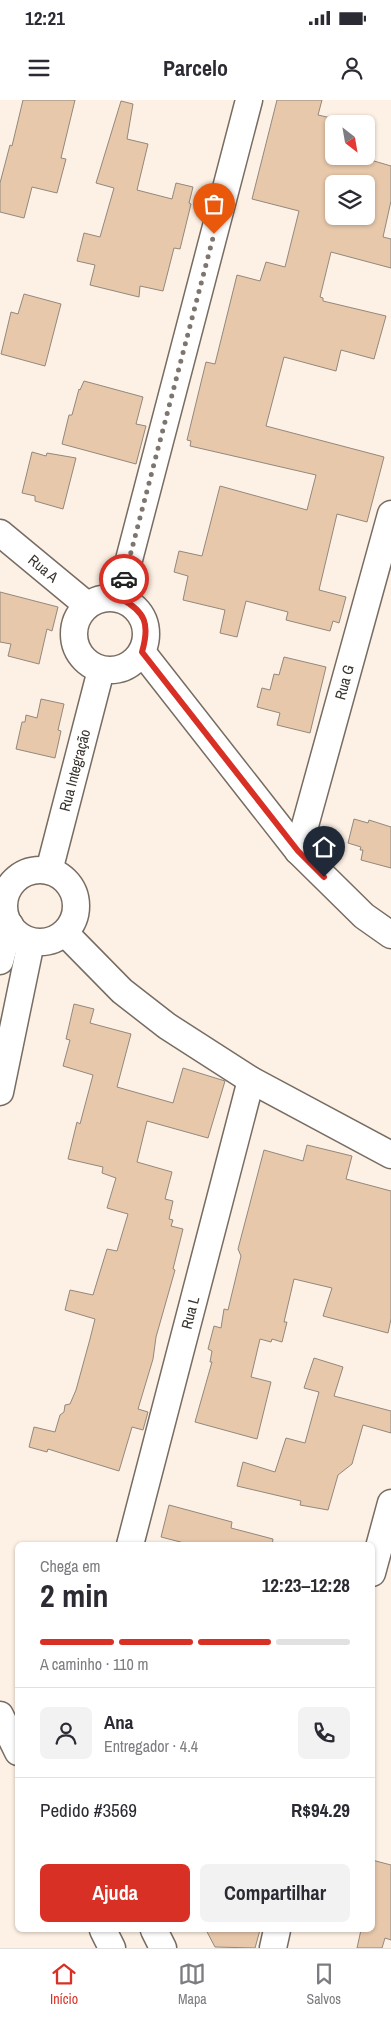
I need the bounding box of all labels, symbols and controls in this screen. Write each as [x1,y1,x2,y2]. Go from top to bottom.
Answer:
text: 12:21 [25,5,65,31]
text: Parcelo [163,53,228,83]
icon: menu [25,54,53,82]
icon: person [338,54,366,82]
north arrow [325,115,375,165]
map controls [325,115,375,225]
button: layers [325,175,375,225]
pin [193,183,235,234]
icon: bag [200,190,228,218]
street label: Rua A [24,550,64,588]
courier [99,554,149,604]
icon: car [110,565,138,593]
street label: Rua G [329,662,359,702]
street label: Rua Integração [54,727,95,814]
pin [303,826,345,877]
icon: home [310,833,338,861]
street label: Rua L [176,1294,204,1331]
text: Chega em [40,1555,101,1577]
text: 12:23–12:28 [262,1572,350,1598]
text: 2 min [40,1574,109,1617]
text: A caminho · 110 m [40,1653,148,1675]
button: person [40,1707,92,1759]
button: phone [298,1707,350,1759]
text: Ana [104,1709,133,1735]
text: Entregador · 4.4 [104,1735,198,1757]
text: Pedido #3569 [40,1797,137,1823]
text: R$94.29 [291,1797,350,1823]
button: Ajuda [40,1864,190,1922]
button: Compartilhar [200,1864,350,1922]
tab: Início [50,1960,78,2008]
tab: Mapa [178,1960,207,2008]
tab: Salvos [307,1960,341,2008]

